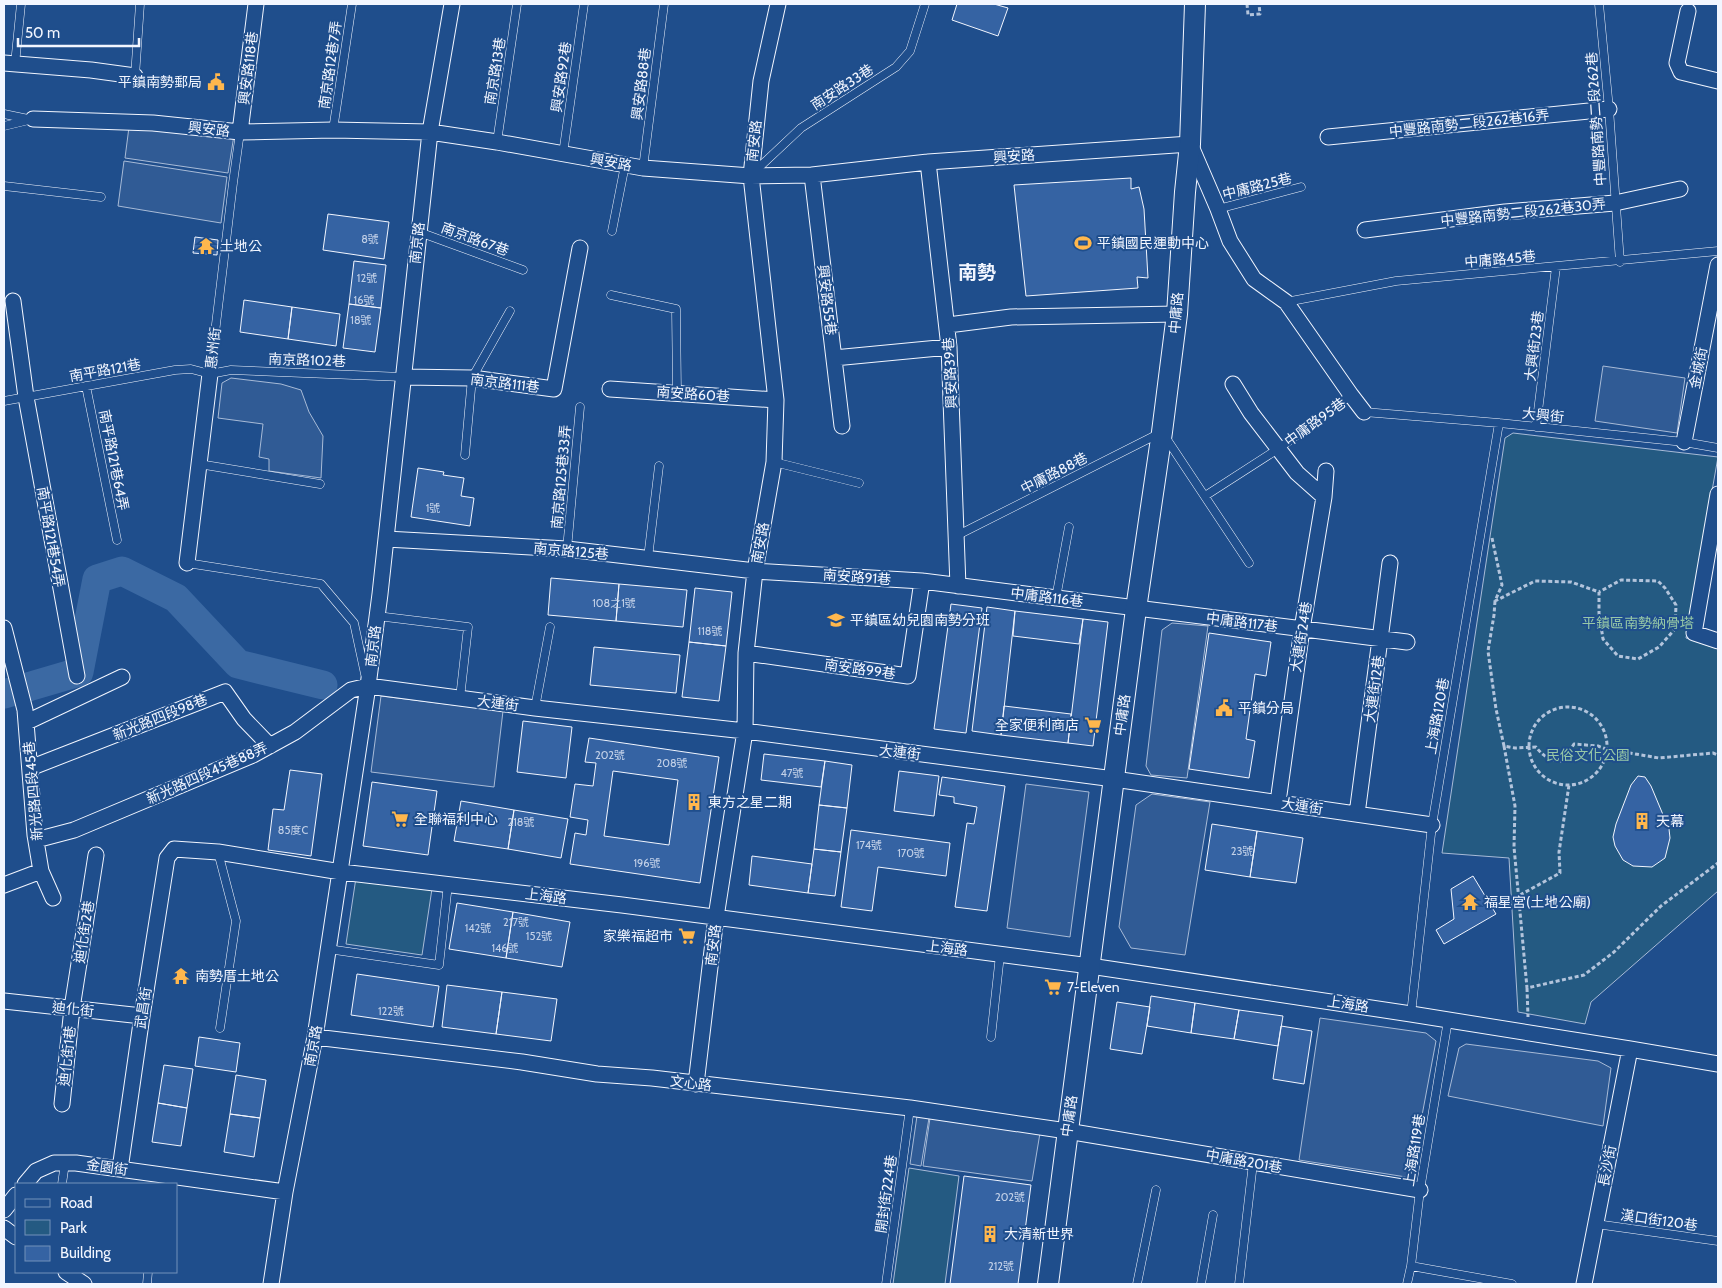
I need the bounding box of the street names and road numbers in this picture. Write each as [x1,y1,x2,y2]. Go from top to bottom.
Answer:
street label: 南京路12巷7弄 [315,20,345,110]
street label: 興安路118巷 [235,30,261,106]
street label: 南京路13巷 [481,36,509,106]
street label: 興安路92巷 [547,40,575,114]
street label: 興安路88巷 [628,47,654,121]
street label: 中豐路南勢二段262巷 [1582,51,1610,187]
street label: 南安路33巷 [807,60,877,114]
street label: 中豐路南勢二段262巷16弄 [1388,106,1550,140]
street label: 興安路 [187,118,231,140]
street label: 南安路 [743,119,765,163]
street label: 興安路 [992,146,1036,166]
street label: 興安路 [589,149,633,175]
street label: 中庸路25巷 [1220,169,1294,203]
street label: 中豐路南勢二段262巷30弄 [1440,194,1606,230]
street label: 南京路67巷 [439,218,511,260]
street label: 南京路 [406,221,428,265]
street label: 中庸路45巷 [1464,247,1536,271]
street label: 興安路55巷 [814,264,840,336]
street label: 中庸路 [1165,291,1187,335]
street label: 大興街23巷 [1521,310,1547,382]
street label: 惠州街 [202,326,224,370]
street label: 興安路39巷 [939,337,961,409]
street label: 金城街 [1685,346,1711,390]
street label: 南京路102巷 [268,350,346,370]
street label: 南平路121巷 [68,355,142,385]
street label: 南京路111巷 [469,370,541,396]
street label: 南安路60巷 [656,382,730,406]
street label: 中庸路95巷 [1281,394,1349,450]
street label: 大興街 [1521,404,1565,426]
street label: 南平路121巷64弄 [95,408,133,512]
street label: 南京路125巷33弄 [547,424,575,530]
street label: 中庸路88巷 [1017,448,1091,498]
street label: 南平路121巷54弄 [33,485,69,589]
street label: 南安路 [747,521,773,565]
street label: 南京路125巷 [533,539,609,563]
street label: 南安路91巷 [822,566,892,588]
street label: 中庸路116巷 [1010,584,1084,610]
street label: 大連街24巷 [1287,600,1315,674]
street label: 中庸路117巷 [1205,609,1279,635]
street label: 南京路 [362,624,384,668]
street label: 大連街12巷 [1360,654,1388,724]
street label: 南安路99巷 [823,655,897,683]
street label: 上海路120巷 [1421,676,1453,756]
street label: 新光路四段98巷 [110,690,210,744]
street label: 大連街 [476,692,520,714]
street label: 中庸路 [1110,693,1134,737]
street label: 新光路四段45巷88弄 [144,738,270,808]
street label: 新光路四段45巷 [20,741,46,841]
street label: 大連街 [878,741,922,763]
street label: 大連街 [1280,794,1324,818]
street label: 上海路 [524,885,568,907]
street label: 迪化街2巷 [70,899,98,965]
street label: 南安路 [702,923,724,967]
street label: 上海路 [925,937,969,959]
street label: 武昌街 [131,986,155,1030]
street label: 上海路 [1326,992,1370,1016]
street label: 迪化街 [51,998,95,1020]
street label: 南京路 [300,1024,326,1068]
street label: 迪化街1巷 [55,1025,79,1087]
street label: 文心路 [669,1072,713,1094]
street label: 中庸路 [1057,1094,1081,1138]
street label: 上海路119巷 [1399,1112,1429,1188]
street label: 長沙街 [1594,1144,1620,1188]
street label: 中庸路201巷 [1204,1145,1284,1177]
street label: 開封街224巷 [872,1154,900,1234]
street label: 金園街 [85,1155,129,1179]
street label: 漢口街120巷 [1619,1206,1699,1234]

